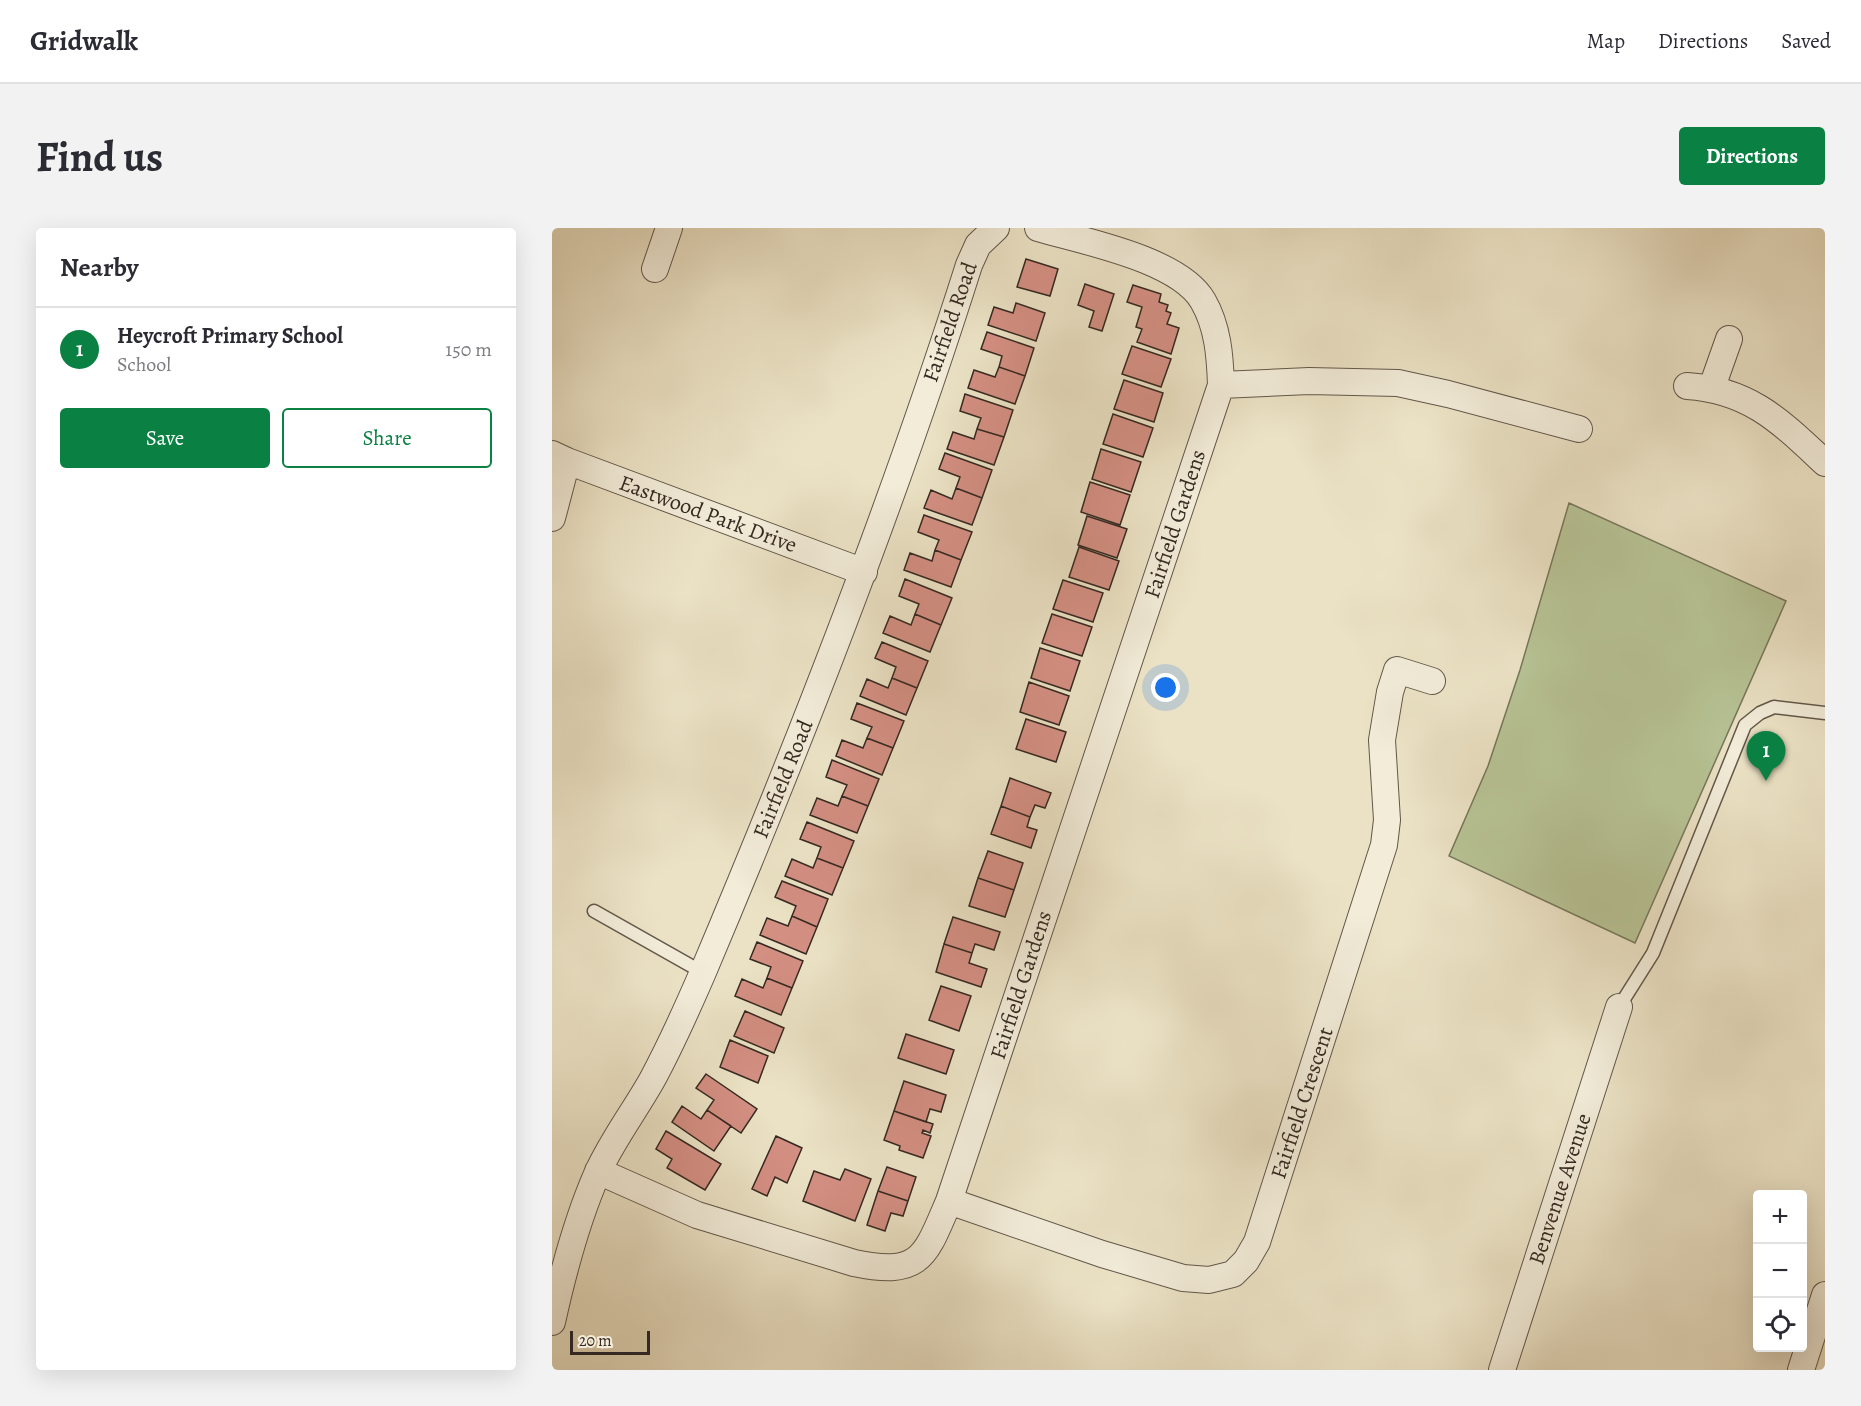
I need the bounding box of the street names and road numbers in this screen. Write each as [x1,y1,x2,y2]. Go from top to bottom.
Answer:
street label: Fairfield Road [915,258,985,386]
street label: Fairfield Gardens [1137,446,1213,602]
street label: Eastwood Park Drive [615,468,801,560]
street label: Fairfield Road [746,715,820,843]
street label: Fairfield Gardens [983,907,1059,1063]
street label: Fairfield Crescent [1263,1023,1341,1183]
street label: Benvenue Avenue [1521,1110,1599,1268]

